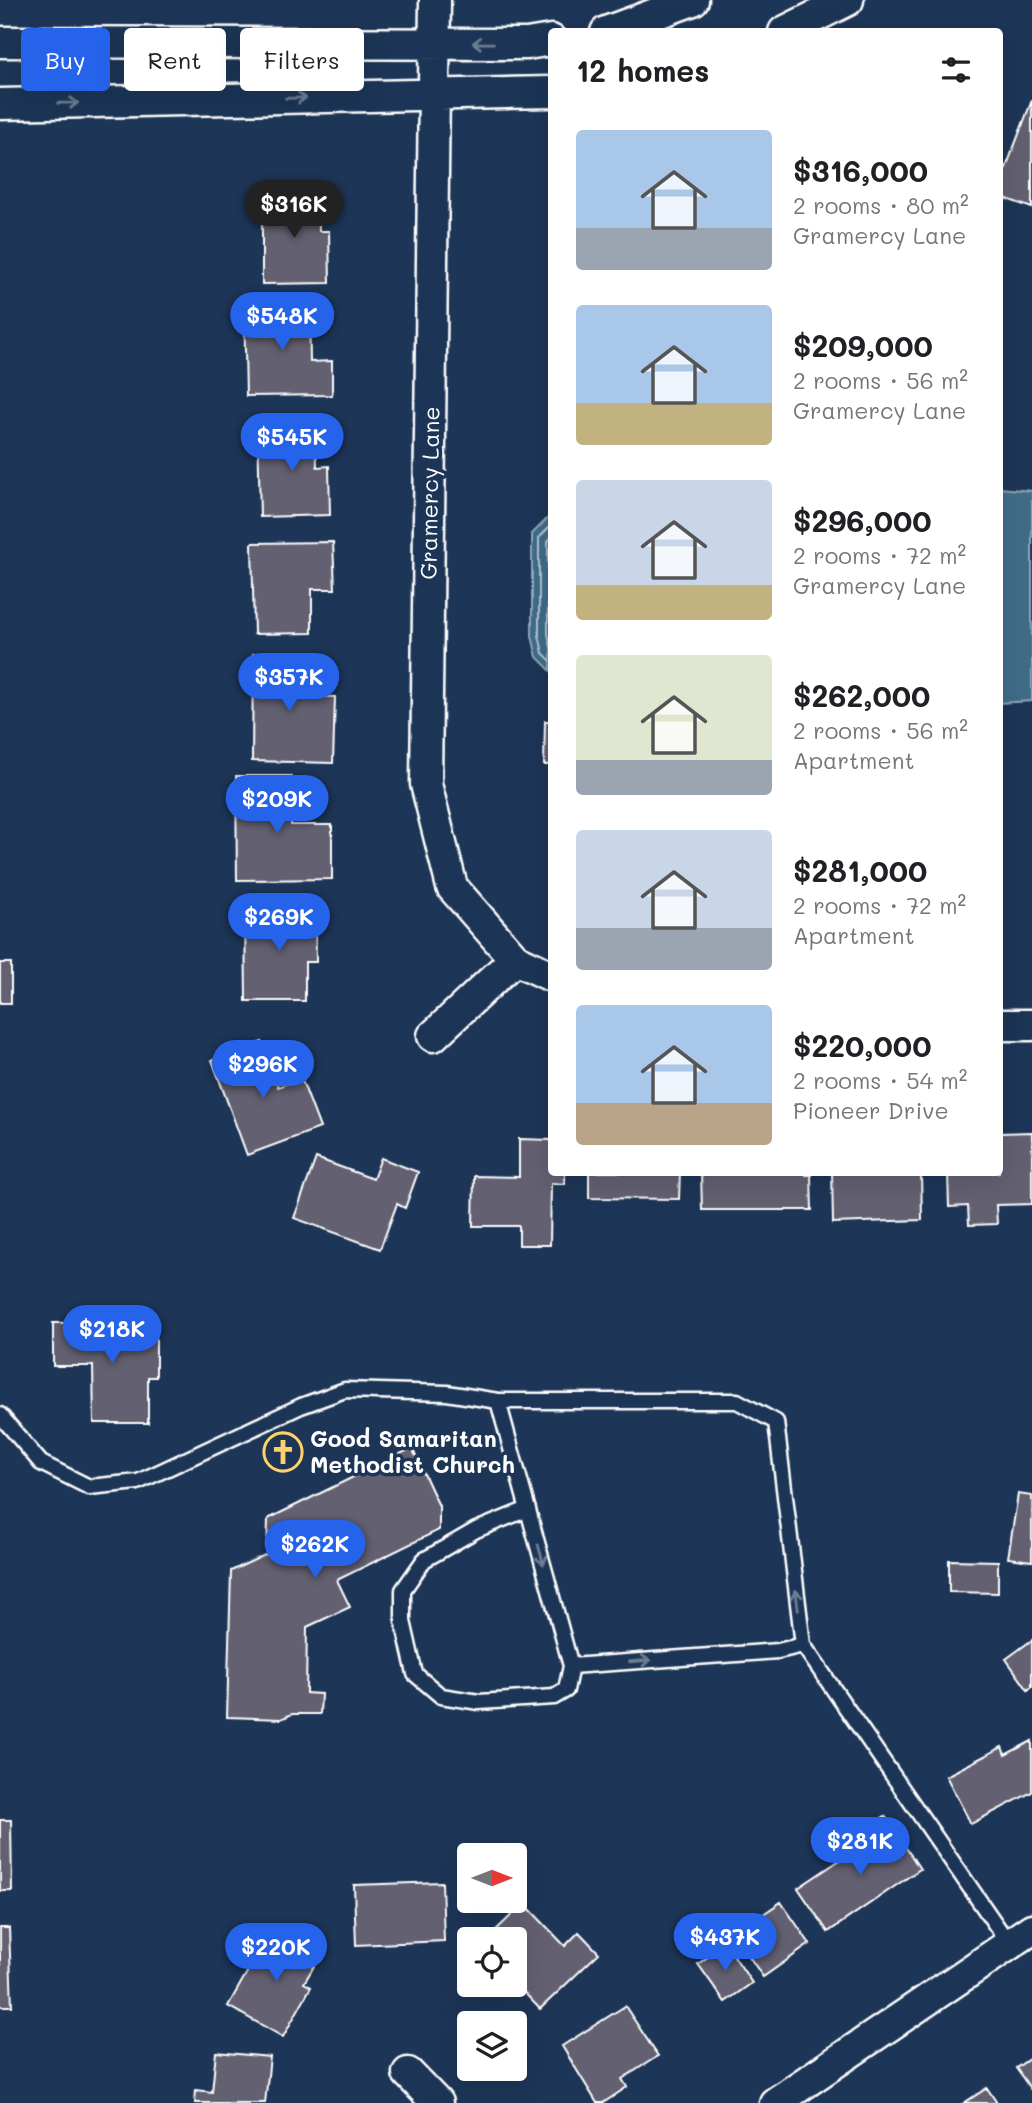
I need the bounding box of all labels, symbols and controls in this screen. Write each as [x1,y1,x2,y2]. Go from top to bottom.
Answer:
chip: Buy [21,28,110,91]
chip: Rent [124,28,226,91]
chip: Filters [240,28,364,91]
one-way arrow [472,36,495,50]
text: 12 homes [576,50,709,90]
icon: filters [937,51,975,89]
one-way arrow [284,92,307,105]
one-way arrow [56,97,79,110]
text: $316,000 [793,150,928,190]
icon: home [632,158,716,242]
pin: $316K [245,180,343,240]
text: $316K [260,188,328,218]
text: 2 rooms · 80 m² [793,190,969,220]
text: Gramercy Lane [793,220,966,250]
pin: $548K [233,292,331,352]
text: $548K [246,300,318,330]
text: $209,000 [793,325,933,365]
icon: home [632,333,716,417]
text: 2 rooms · 56 m² [793,365,968,395]
text: Gramercy Lane [793,395,966,425]
street label: Gramercy Lane [412,406,446,580]
pin: $545K [243,414,341,473]
text: $545K [257,421,327,451]
text: $296,000 [793,500,932,540]
icon: home [632,508,716,592]
text: 2 rooms · 72 m² [793,540,966,570]
text: Gramercy Lane [793,570,966,600]
pin: $357K [240,654,338,713]
text: $357K [254,661,324,691]
text: $262,000 [793,675,930,715]
icon: home [632,683,716,767]
text: 2 rooms · 56 m² [793,715,968,745]
text: Apartment [793,745,915,775]
pin: $209K [228,776,326,835]
text: $209K [242,783,312,813]
text: $281,000 [793,850,927,890]
icon: home [632,858,716,942]
text: 2 rooms · 72 m² [793,890,966,920]
pin: $269K [230,894,328,953]
text: $269K [244,901,314,931]
text: Apartment [793,920,915,950]
text: $220,000 [793,1025,931,1065]
icon: home [632,1033,716,1117]
pin: $296K [214,1040,312,1100]
text: $296K [228,1048,298,1078]
text: 2 rooms · 54 m² [793,1065,968,1095]
text: Pioneer Drive [793,1095,949,1125]
pin: $218K [63,1306,161,1365]
text: $218K [79,1313,145,1343]
place label: Good Samaritan Methodist Church [310,1423,515,1479]
church icon: Good Samaritan Methodist Church [262,1431,304,1473]
pin: $262K [266,1520,364,1580]
text: $262K [281,1528,349,1558]
one-way arrow [535,1543,548,1566]
one-way arrow [791,1590,804,1612]
one-way arrow [628,1654,650,1667]
pin: $281K [811,1818,909,1877]
text: $281K [827,1825,893,1855]
north arrow [457,1843,527,1913]
map controls [457,1843,527,2081]
pin: $437K [676,1913,774,1973]
text: $437K [690,1921,760,1951]
pin: $220K [227,1924,325,1983]
button: locate [457,1927,527,1997]
text: $220K [241,1931,311,1961]
button: layers [457,2011,527,2081]

